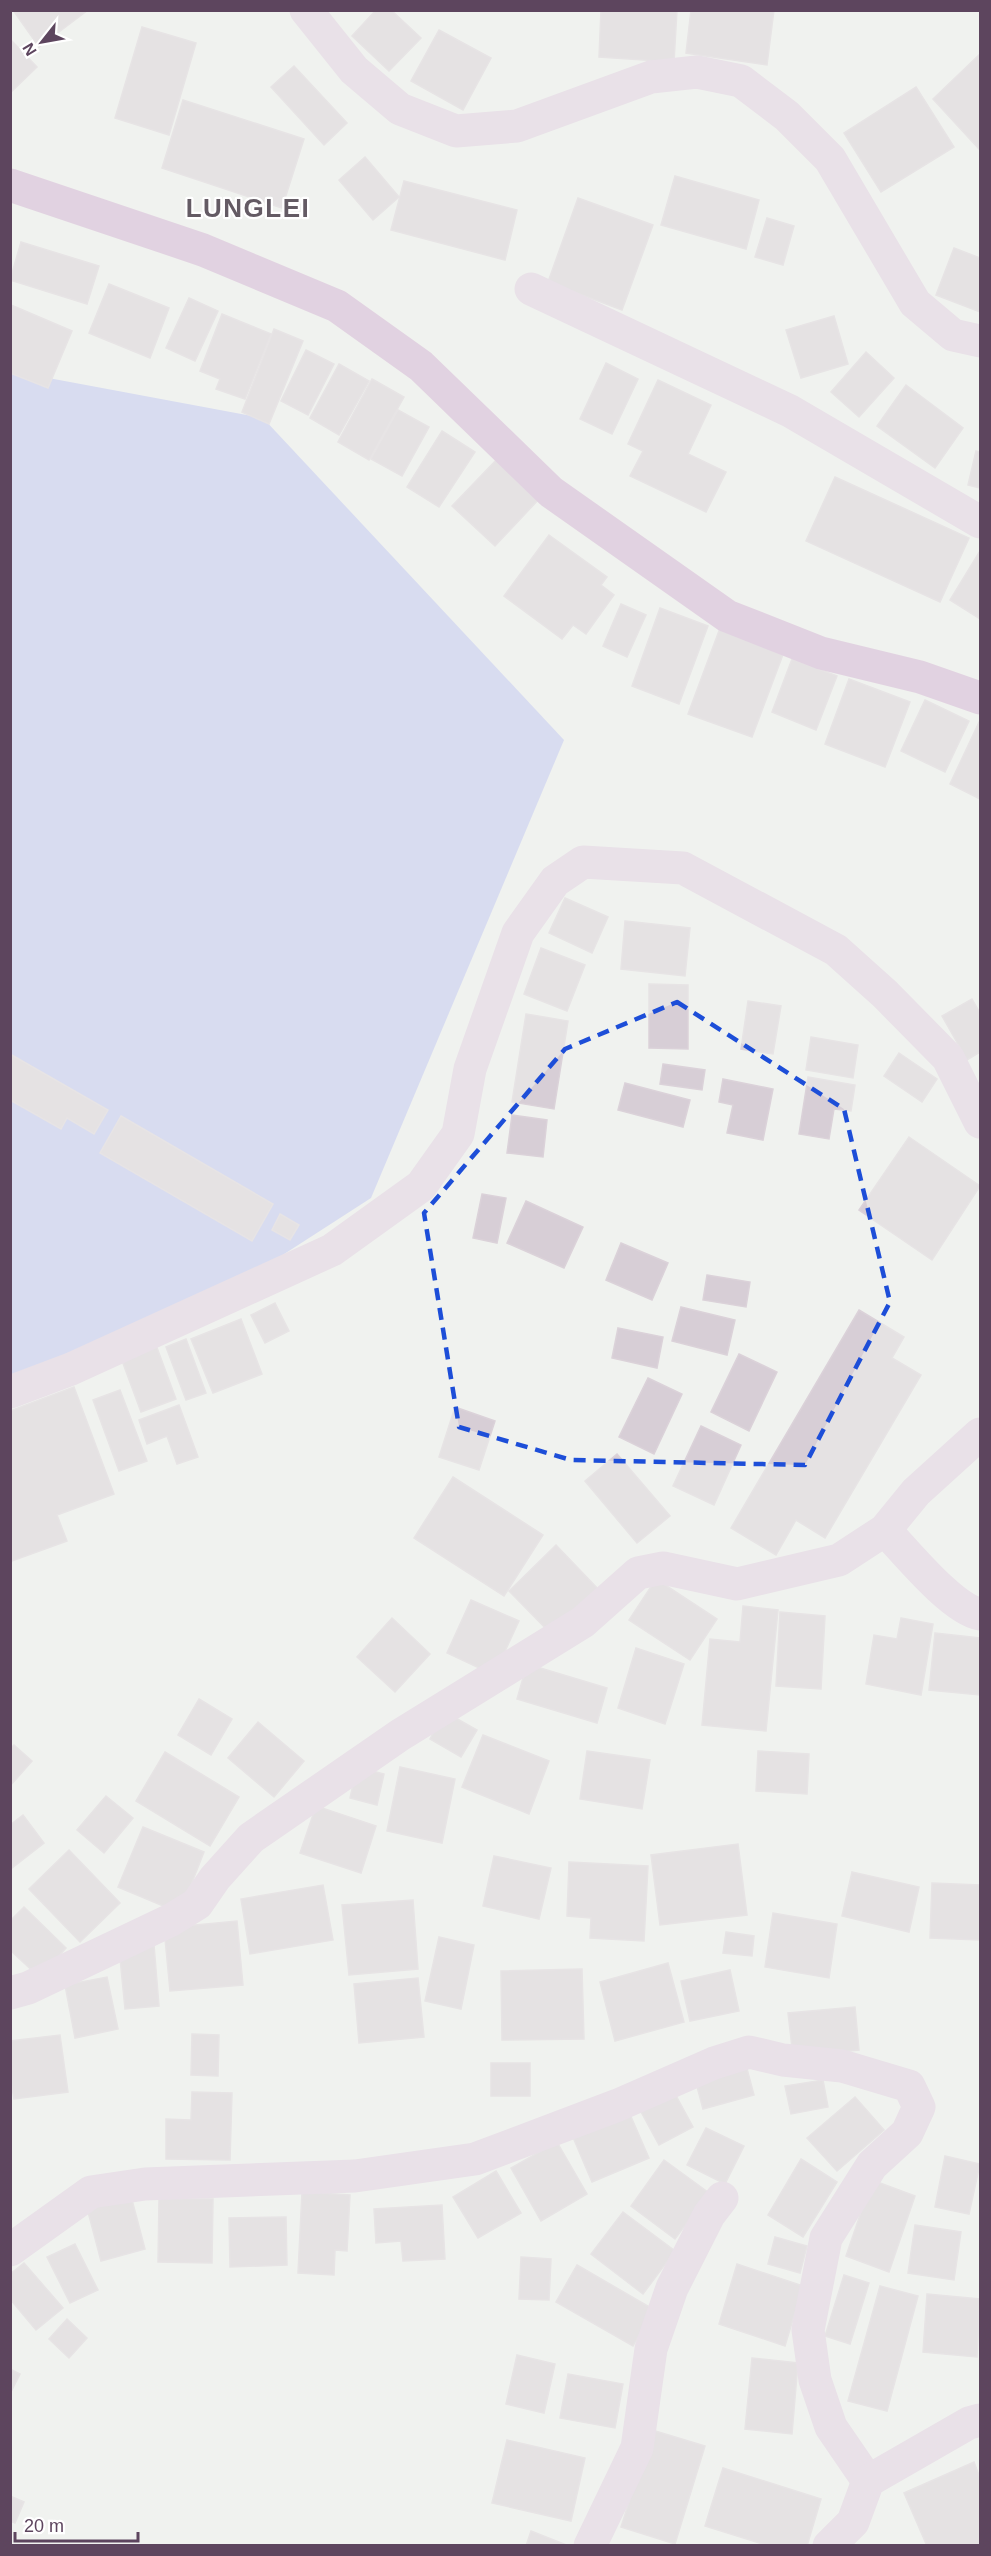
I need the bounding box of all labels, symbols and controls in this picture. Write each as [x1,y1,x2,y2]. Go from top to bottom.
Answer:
north arrow [12,12,72,72]
text: N [19,40,40,59]
district label: LUNGLEI [186,193,310,223]
scale bar [15,2505,138,2543]
text: 20 m [24,2516,64,2536]

